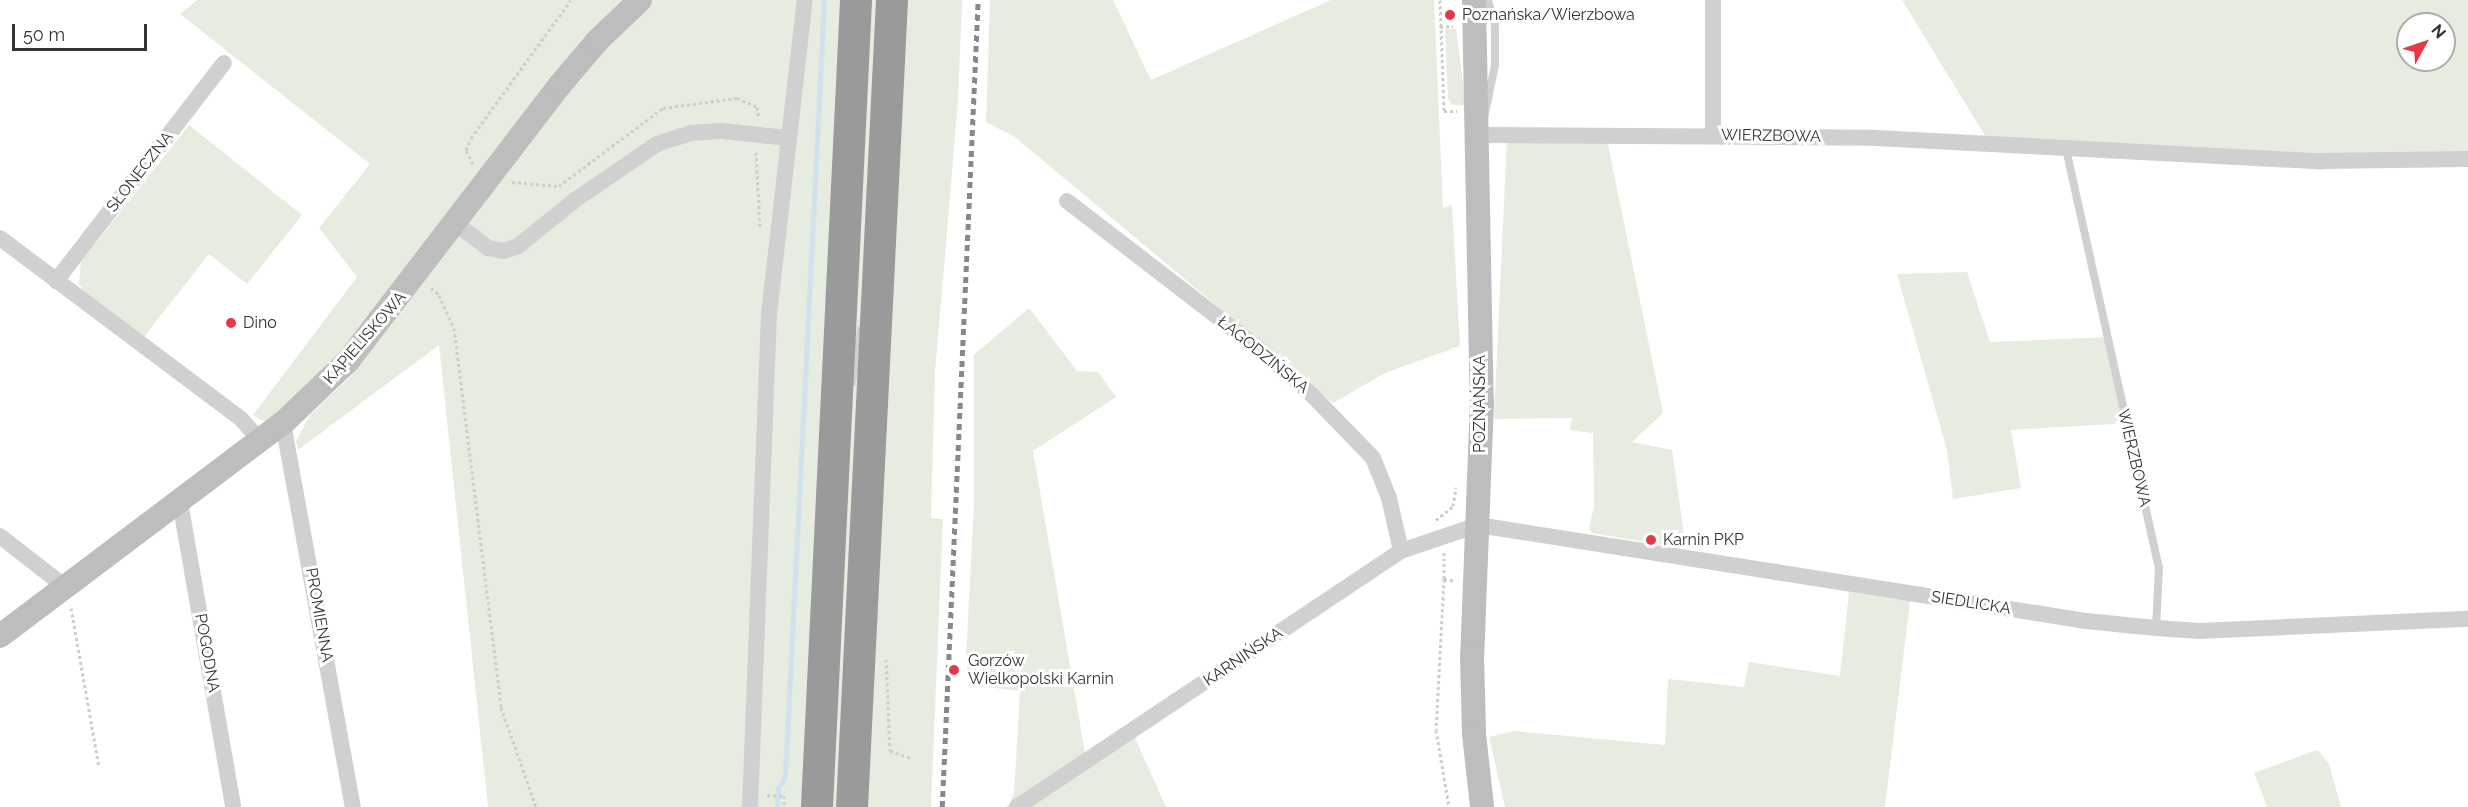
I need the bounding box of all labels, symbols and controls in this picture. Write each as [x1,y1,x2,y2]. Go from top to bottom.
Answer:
place label: Poznańska/Wierzbowa [1462,5,1635,25]
marker: Poznańska/Wierzbowa [1443,8,1457,22]
scale bar [15,12,150,50]
north arrow [2396,12,2456,72]
text: N [2427,21,2450,42]
text: 50 m [23,24,65,45]
street label: WIERZBOWA [1721,126,1821,146]
street label: SŁONECZNA [103,128,177,216]
street label: KĄPIELISKOWA [320,288,410,388]
street label: ŁAGODZIŃSKA [1214,312,1312,398]
place label: Dino [243,313,277,333]
marker: Dino [224,316,238,330]
street label: POZNAŃSKA [1470,355,1490,453]
street label: WIERZBOWA [2113,407,2155,509]
place label: Karnin PKP [1663,530,1744,550]
marker: Karnin PKP [1644,533,1658,547]
street label: PROMIENNA [301,566,337,664]
street label: SIEDLICKA [1930,587,2012,619]
street label: POGODNA [191,612,223,694]
street label: KARNIŃSKA [1200,624,1286,690]
place label: Gorzów Wielkopolski Karnin [968,651,1114,689]
marker: Gorzów Wielkopolski Karnin [945,661,963,679]

